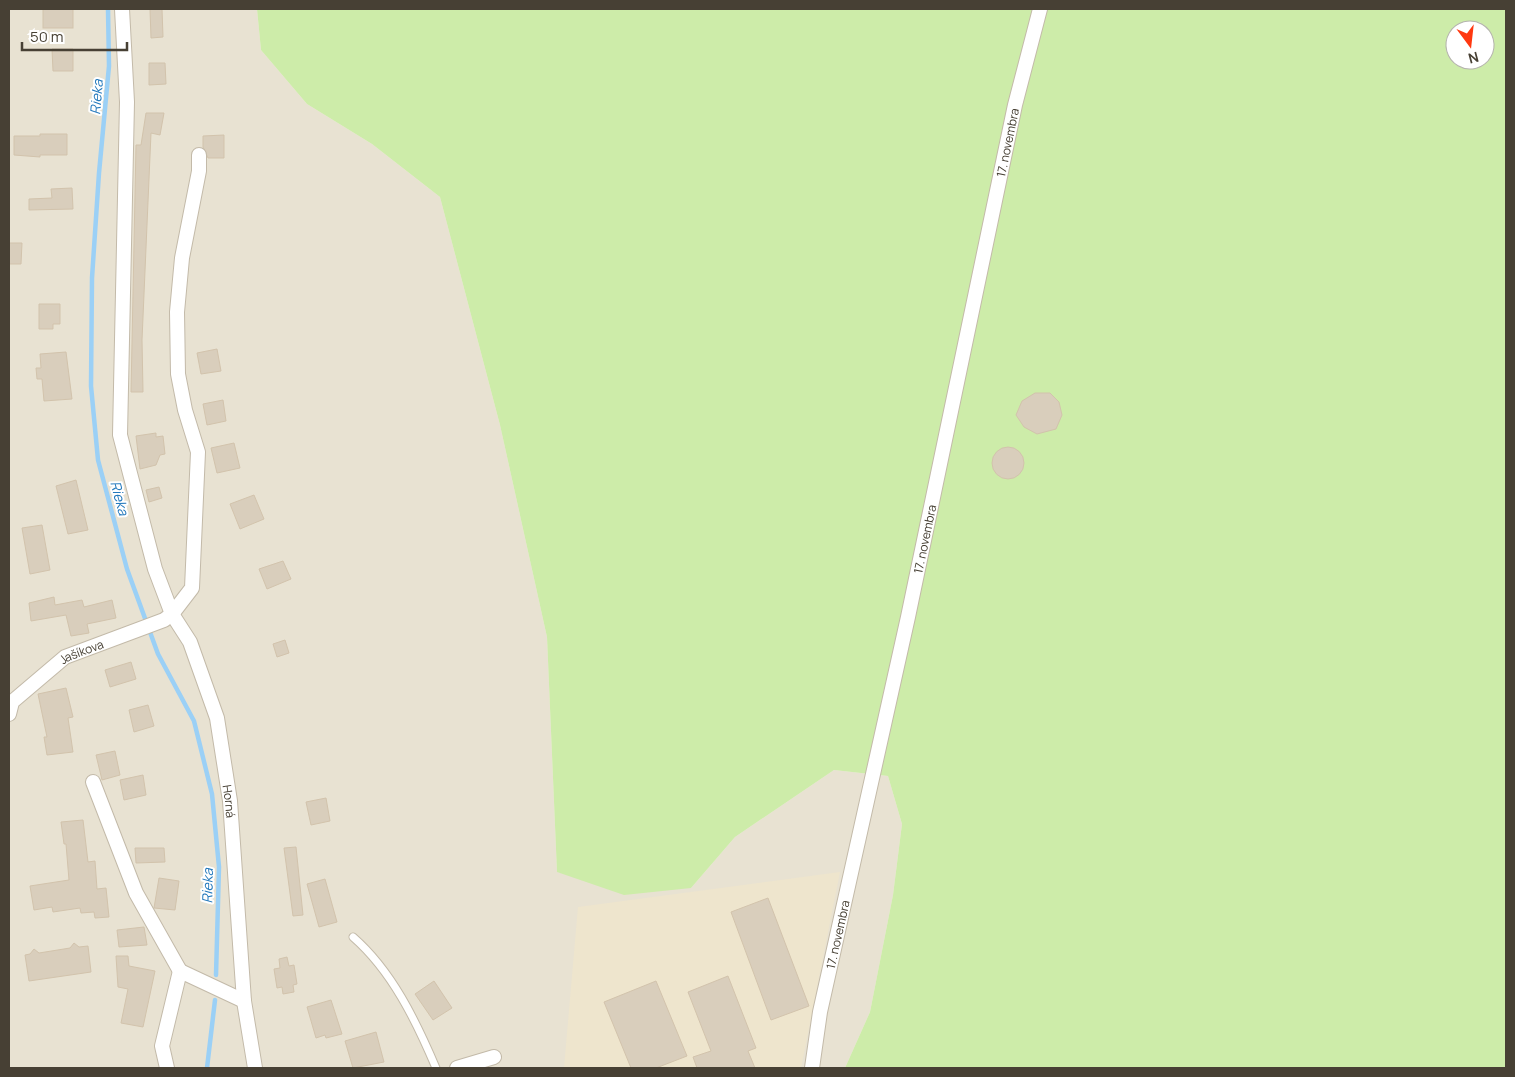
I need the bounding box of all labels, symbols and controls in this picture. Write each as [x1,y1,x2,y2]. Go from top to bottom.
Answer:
scale bar [22,20,128,52]
north arrow [1445,20,1495,70]
text: 50 m [30,26,64,47]
text: N [1466,48,1481,69]
water label: Rieka [85,78,107,115]
street label: 17. novembra [992,106,1023,179]
water label: Rieka [106,479,134,519]
street label: 17. novembra [909,503,940,575]
street label: Jašíkova [55,635,106,667]
street label: Horná [219,783,240,819]
water label: Rieka [197,867,217,904]
street label: 17. novembra [821,898,853,971]

